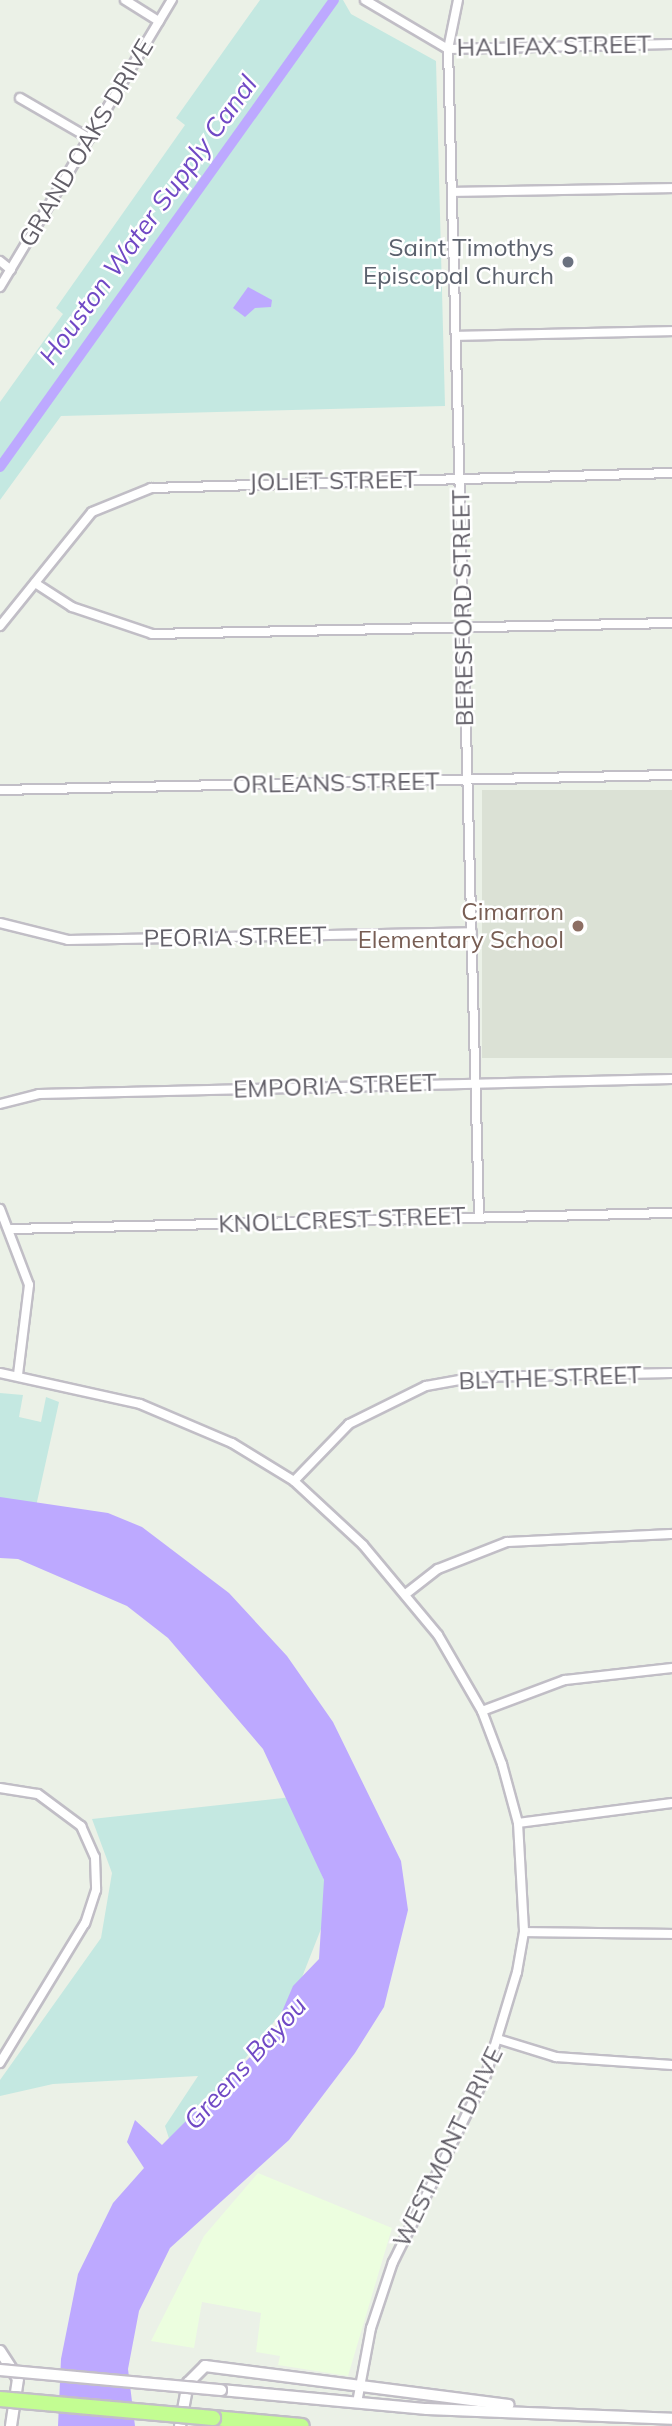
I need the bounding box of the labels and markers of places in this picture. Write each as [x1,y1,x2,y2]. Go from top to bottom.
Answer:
place label: Saint Timothys Episcopal Church [363,234,554,290]
marker: Saint Timothys Episcopal Church [560,254,576,270]
place label: Cimarron Elementary School [358,898,564,954]
marker: Cimarron Elementary School [570,918,586,934]

